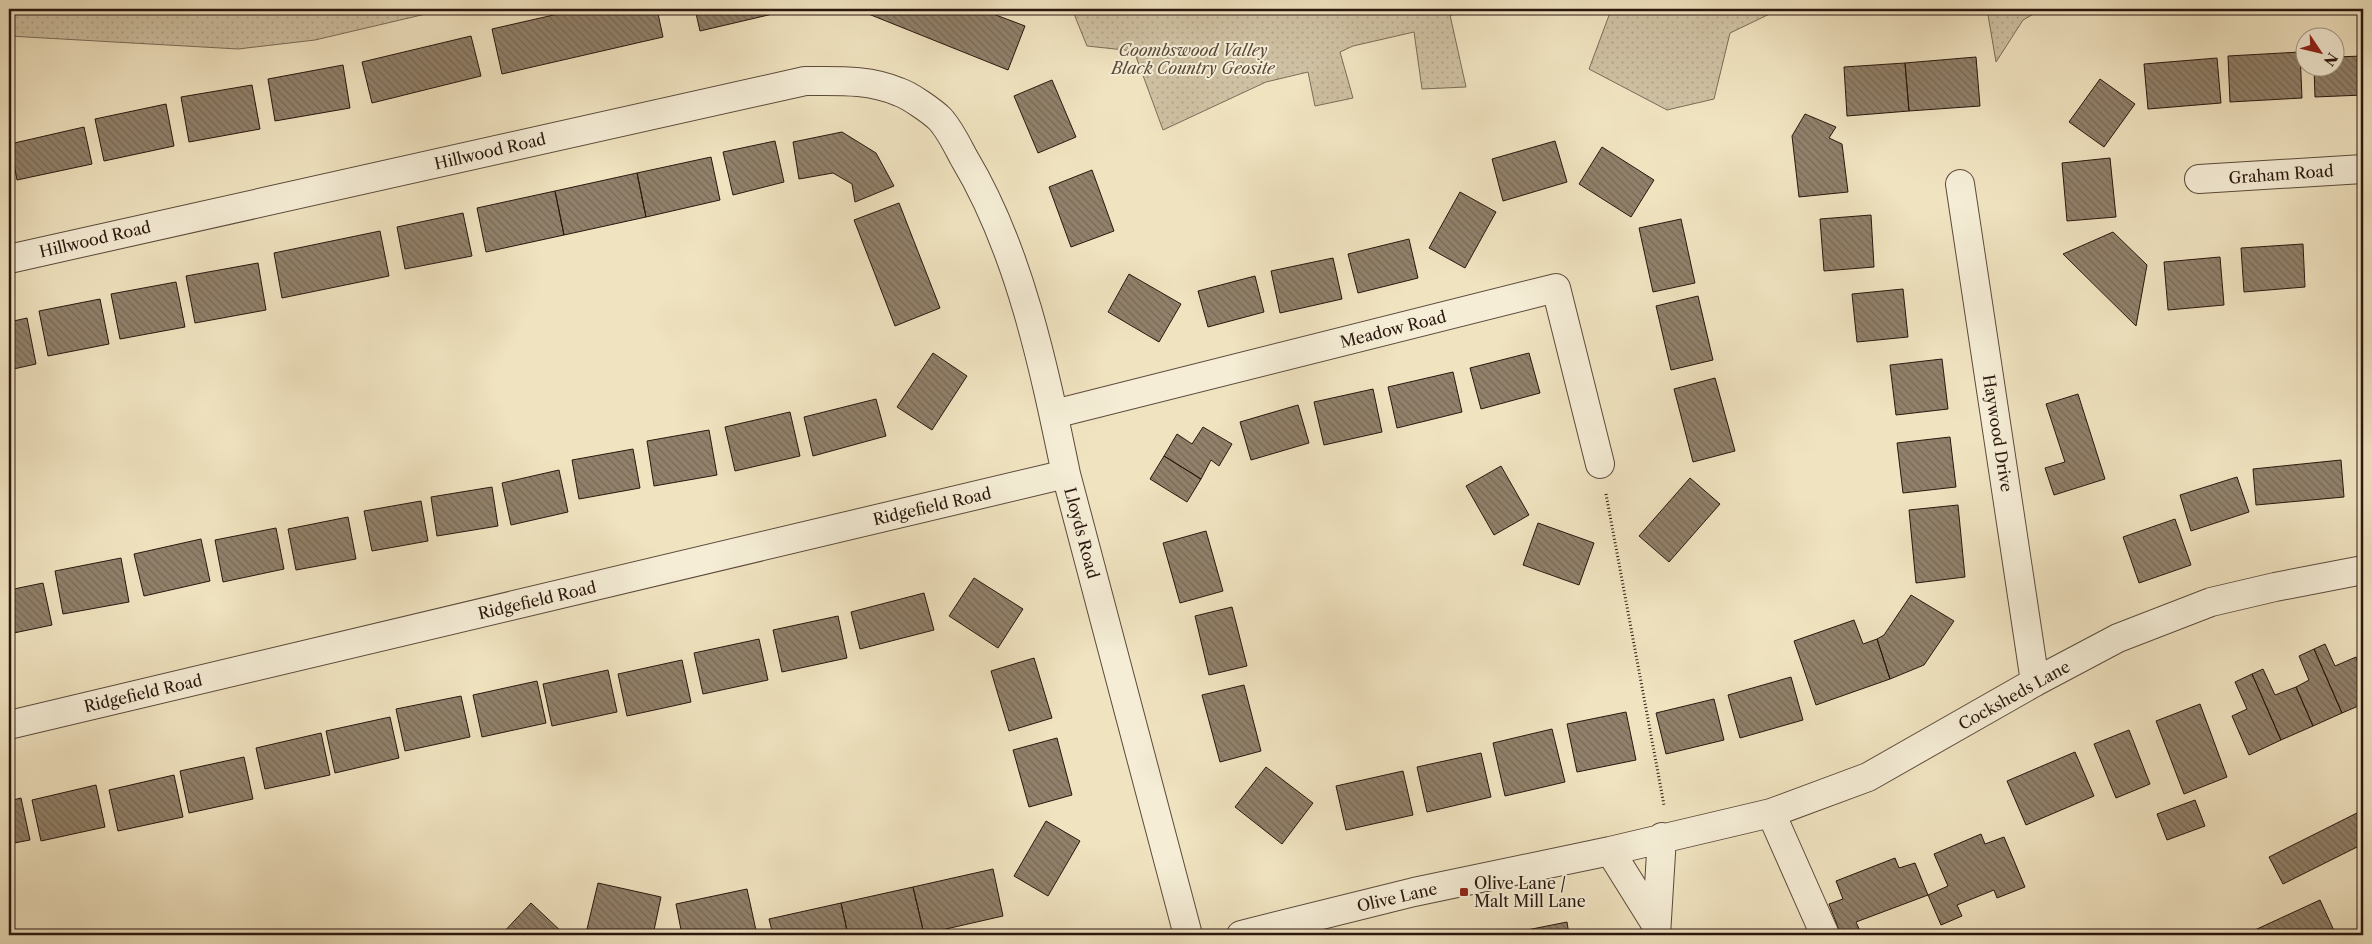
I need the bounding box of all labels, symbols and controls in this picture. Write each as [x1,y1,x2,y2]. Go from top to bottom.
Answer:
north arrow [2294,28,2344,78]
park label: Coombswood Valley Black Country Geosite [1109,40,1276,78]
text: N [2320,49,2342,70]
street label: Hillwood Road [432,128,548,174]
street label: Graham Road [2228,160,2334,188]
street label: Hillwood Road [37,216,153,262]
street label: Meadow Road [1338,306,1448,352]
street label: Haywood Drive [1979,373,2017,493]
street label: Ridgefield Road [871,483,993,529]
street label: Lloyds Road [1060,485,1104,581]
street label: Ridgefield Road [476,577,598,623]
street label: Cocksheds Lane [1955,656,2073,734]
street label: Ridgefield Road [82,670,204,716]
place label: Olive Lane / Malt Mill Lane [1474,873,1586,911]
street label: Olive Lane [1355,878,1439,916]
marker: Olive Lane / Malt Mill Lane [1458,886,1470,898]

